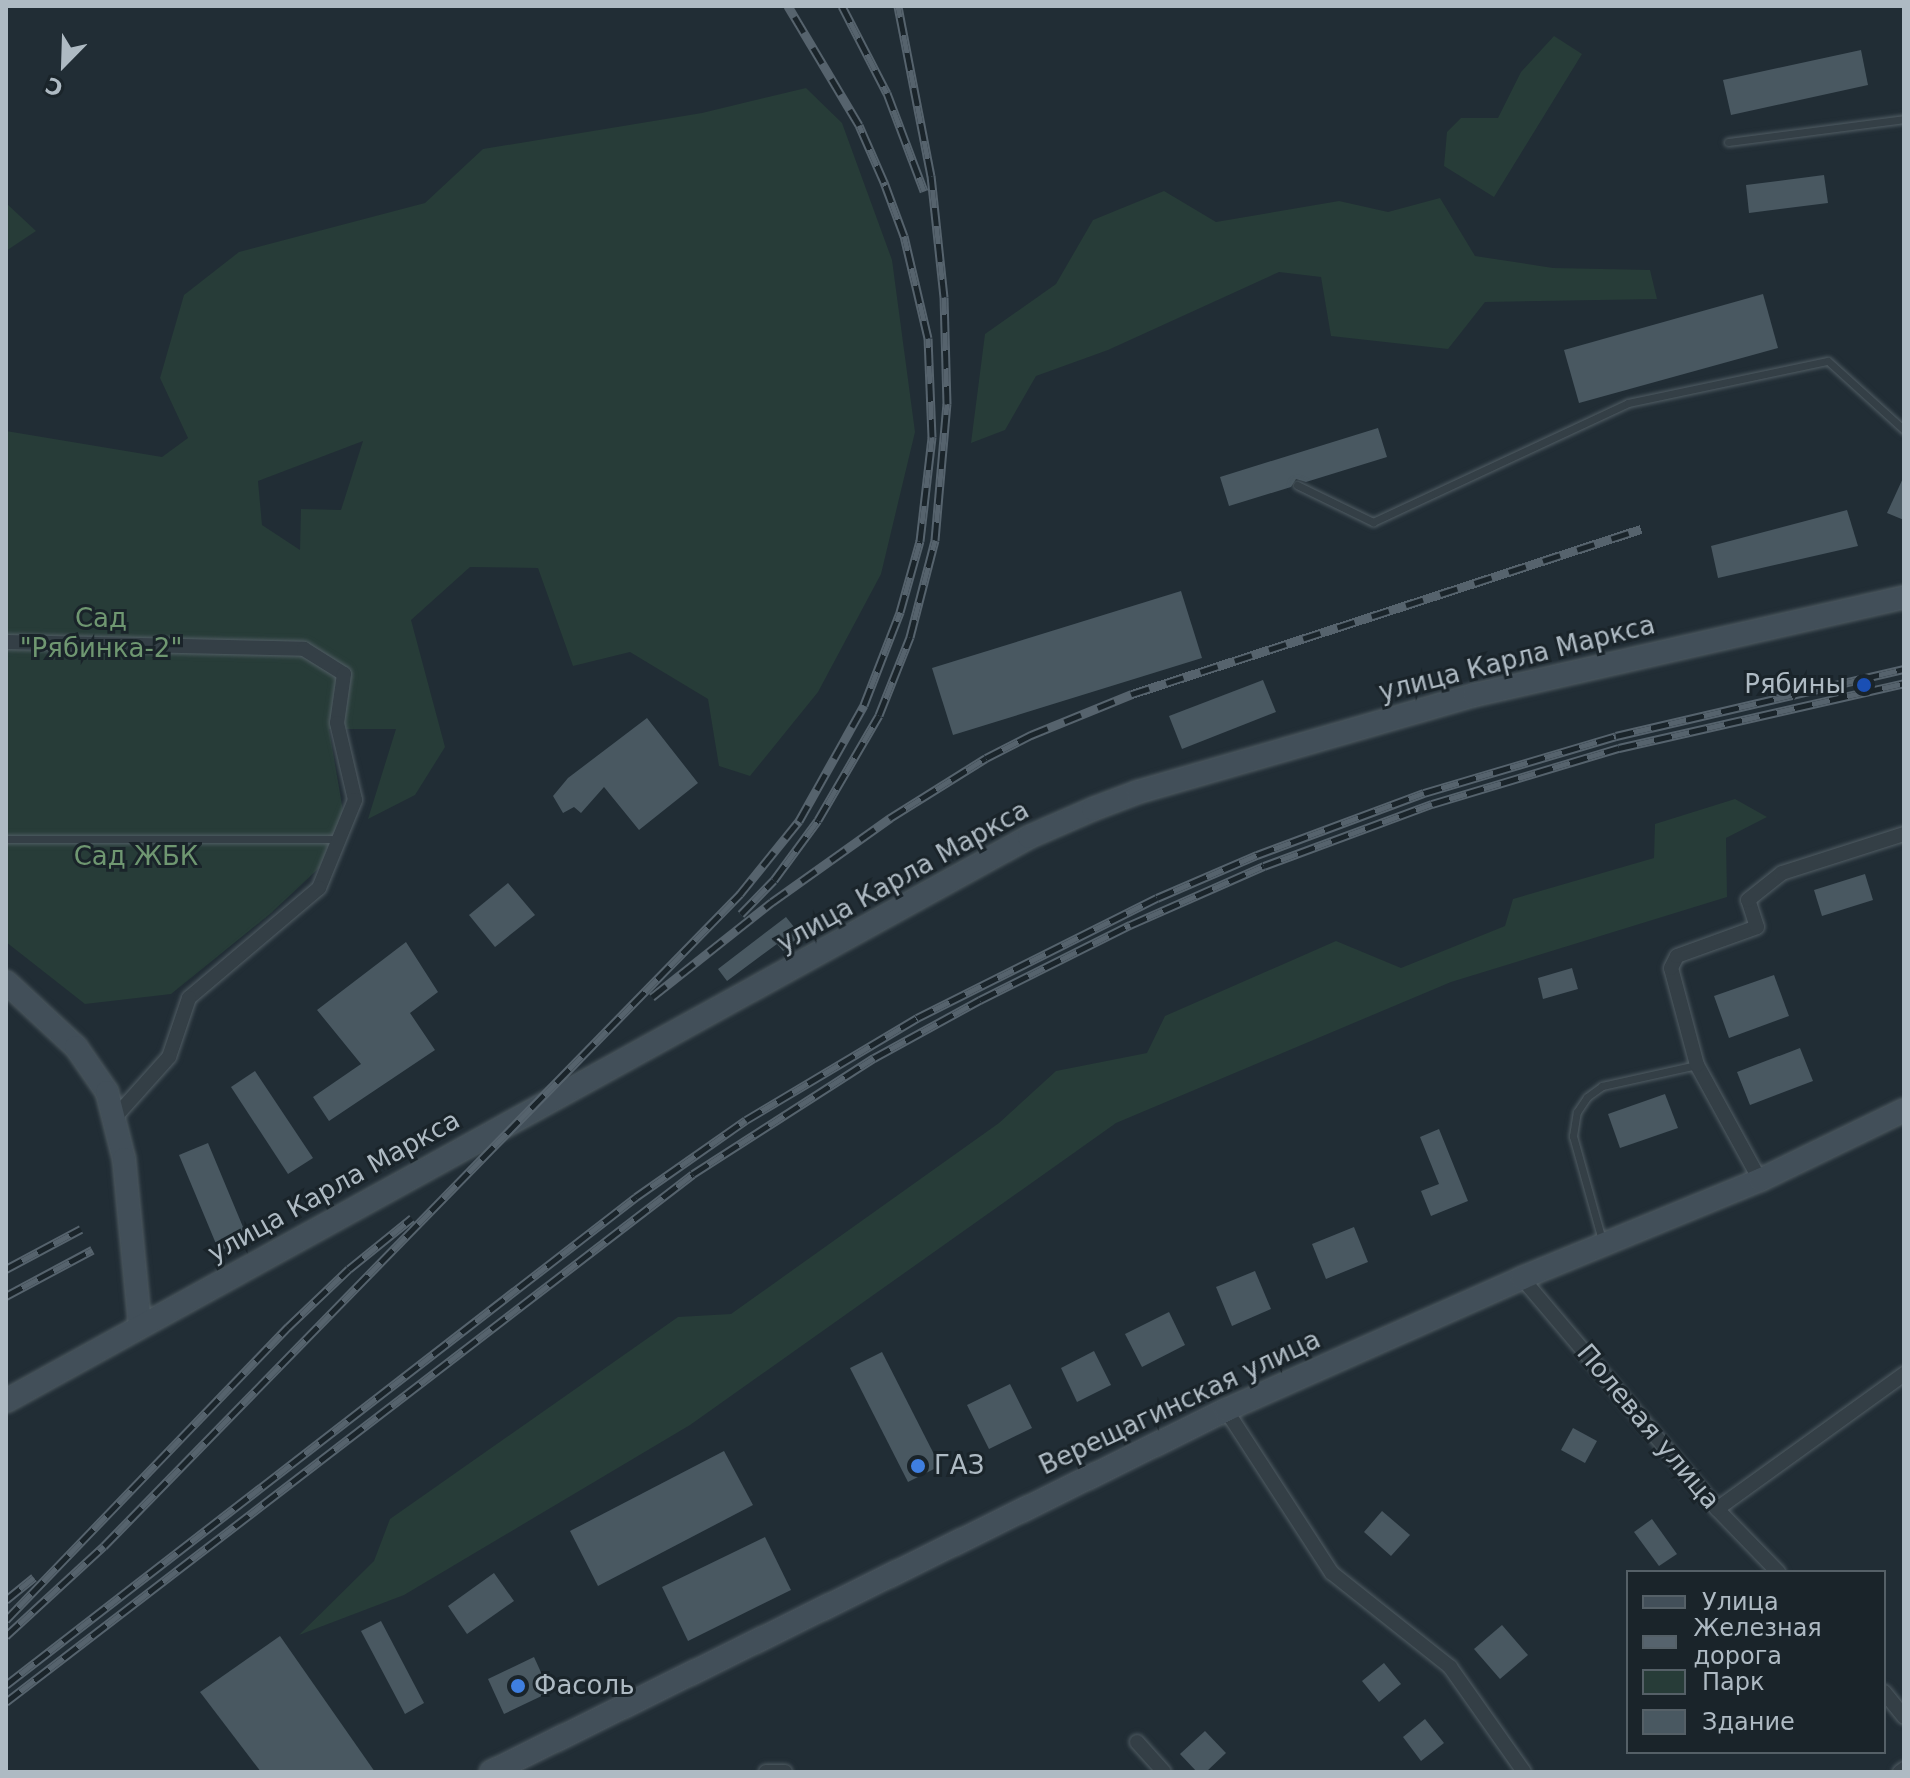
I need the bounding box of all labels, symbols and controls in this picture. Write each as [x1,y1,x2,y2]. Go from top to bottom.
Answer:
north arrow [24,24,104,104]
text: С [42,72,67,101]
park label: Сад "Рябинка-2" [20,603,182,664]
street label: улица Карла Маркса [1376,610,1658,708]
place label: Рябины [1744,669,1846,701]
marker: Рябины [1853,674,1875,696]
street label: улица Карла Маркса [772,795,1034,959]
park label: Сад ЖБК [74,841,198,873]
street label: улица Карла Маркса [203,1105,465,1269]
street label: Верещагинская улица [1034,1324,1326,1482]
street label: Полевая улица [1570,1338,1726,1516]
place label: ГАЗ [934,1450,984,1482]
marker: ГАЗ [909,1457,927,1475]
legend [1626,1570,1886,1754]
text: Улица [1702,1588,1779,1616]
text: Железная дорога [1693,1614,1822,1670]
text: Парк [1702,1668,1764,1696]
place label: Фасоль [534,1670,634,1702]
marker: Фасоль [509,1677,527,1695]
text: Здание [1702,1708,1795,1736]

